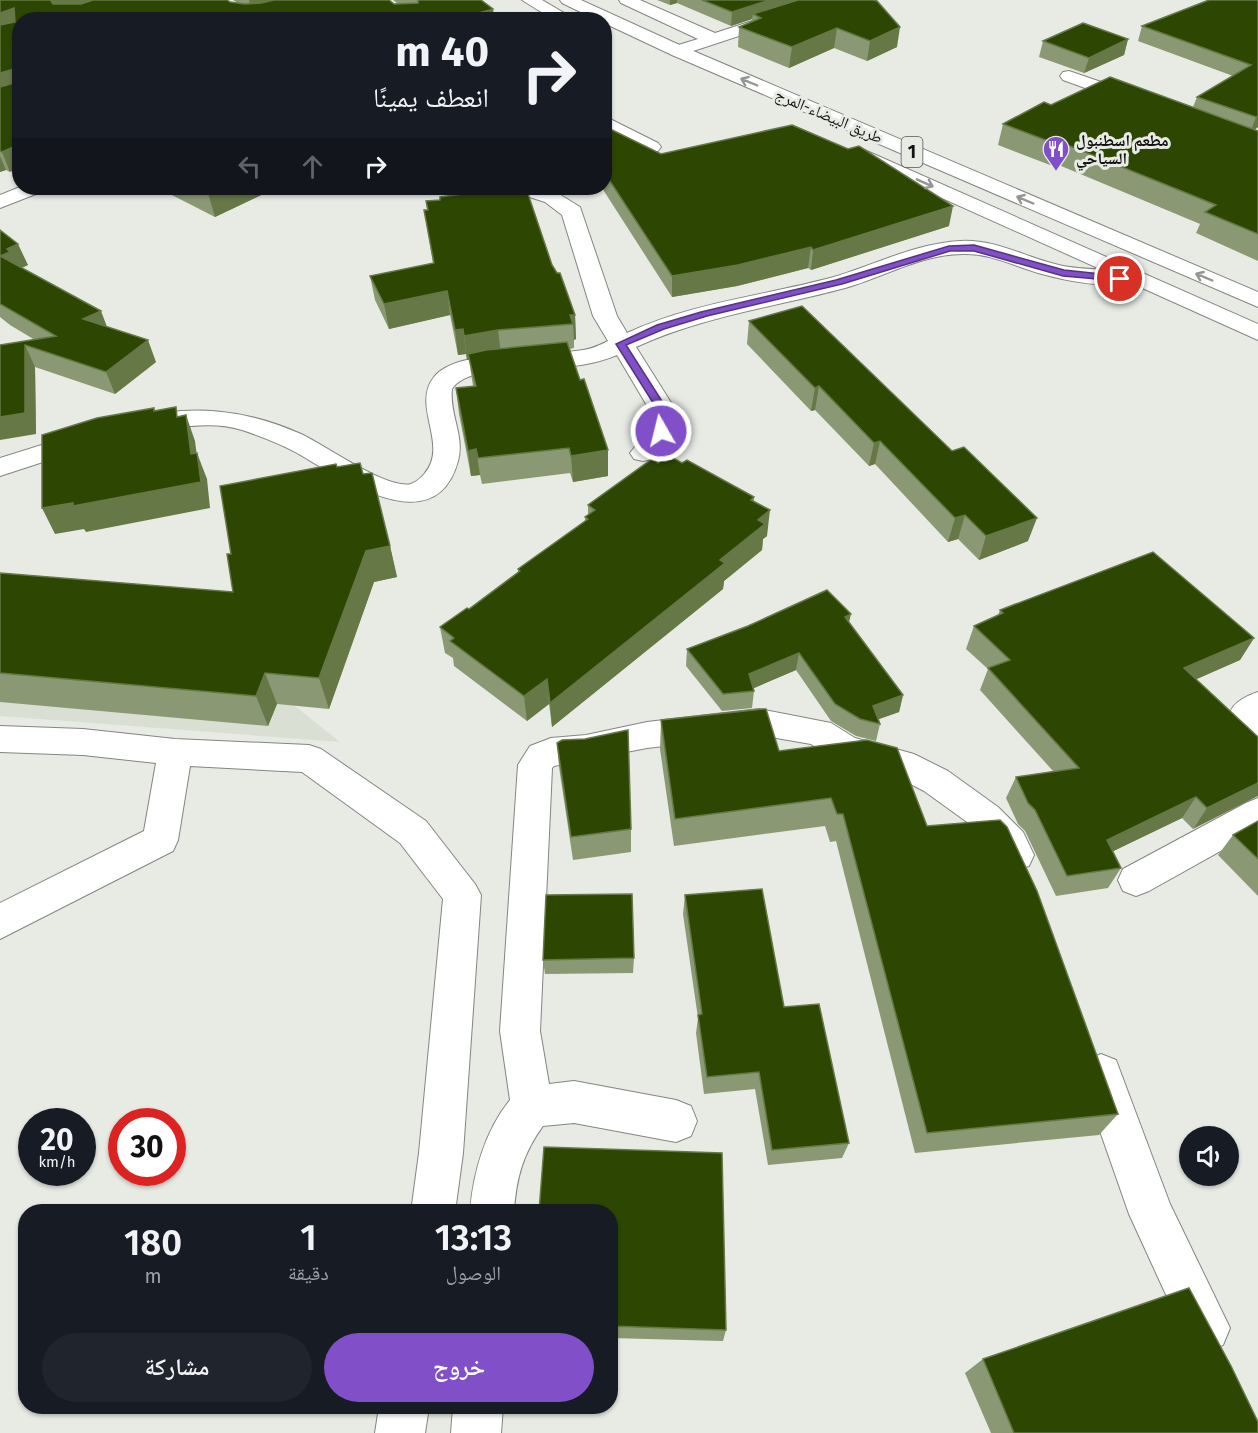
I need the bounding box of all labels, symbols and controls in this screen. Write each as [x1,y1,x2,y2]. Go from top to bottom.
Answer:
text: 40 m [395,27,489,77]
icon: right [510,36,588,114]
one-way arrow [741,76,759,87]
text: انعطف يمينًا [373,82,489,114]
street label: طريق البيضاء-المرج [772,85,886,148]
place label: مطعم اسطنبول السياحي [1076,131,1169,170]
restaurant icon: مطعم اسطنبول السياحي [1041,134,1071,172]
road number: 1 [902,137,922,167]
icon: left [233,150,266,183]
icon: ahead [296,150,329,183]
icon: right [359,150,392,183]
one-way arrow [916,178,934,190]
one-way arrow [1016,194,1035,205]
pin [1094,253,1145,304]
icon: arrive [1103,262,1136,295]
one-way arrow [1196,271,1214,282]
position arrow [629,399,693,463]
speed limit sign: 30 [108,1108,186,1186]
text: 20 [40,1122,74,1158]
map controls [1179,1126,1239,1186]
button: sound [1179,1126,1239,1186]
text: km/h [38,1153,76,1171]
text: 1 [300,1216,317,1260]
text: 13:13 [435,1216,512,1260]
text: 180 [124,1221,182,1265]
text: دقيقة [288,1261,329,1285]
text: الوصول [446,1261,501,1285]
text: m [144,1264,162,1288]
button: مشاركة [42,1333,312,1402]
button: خروج [324,1333,594,1402]

